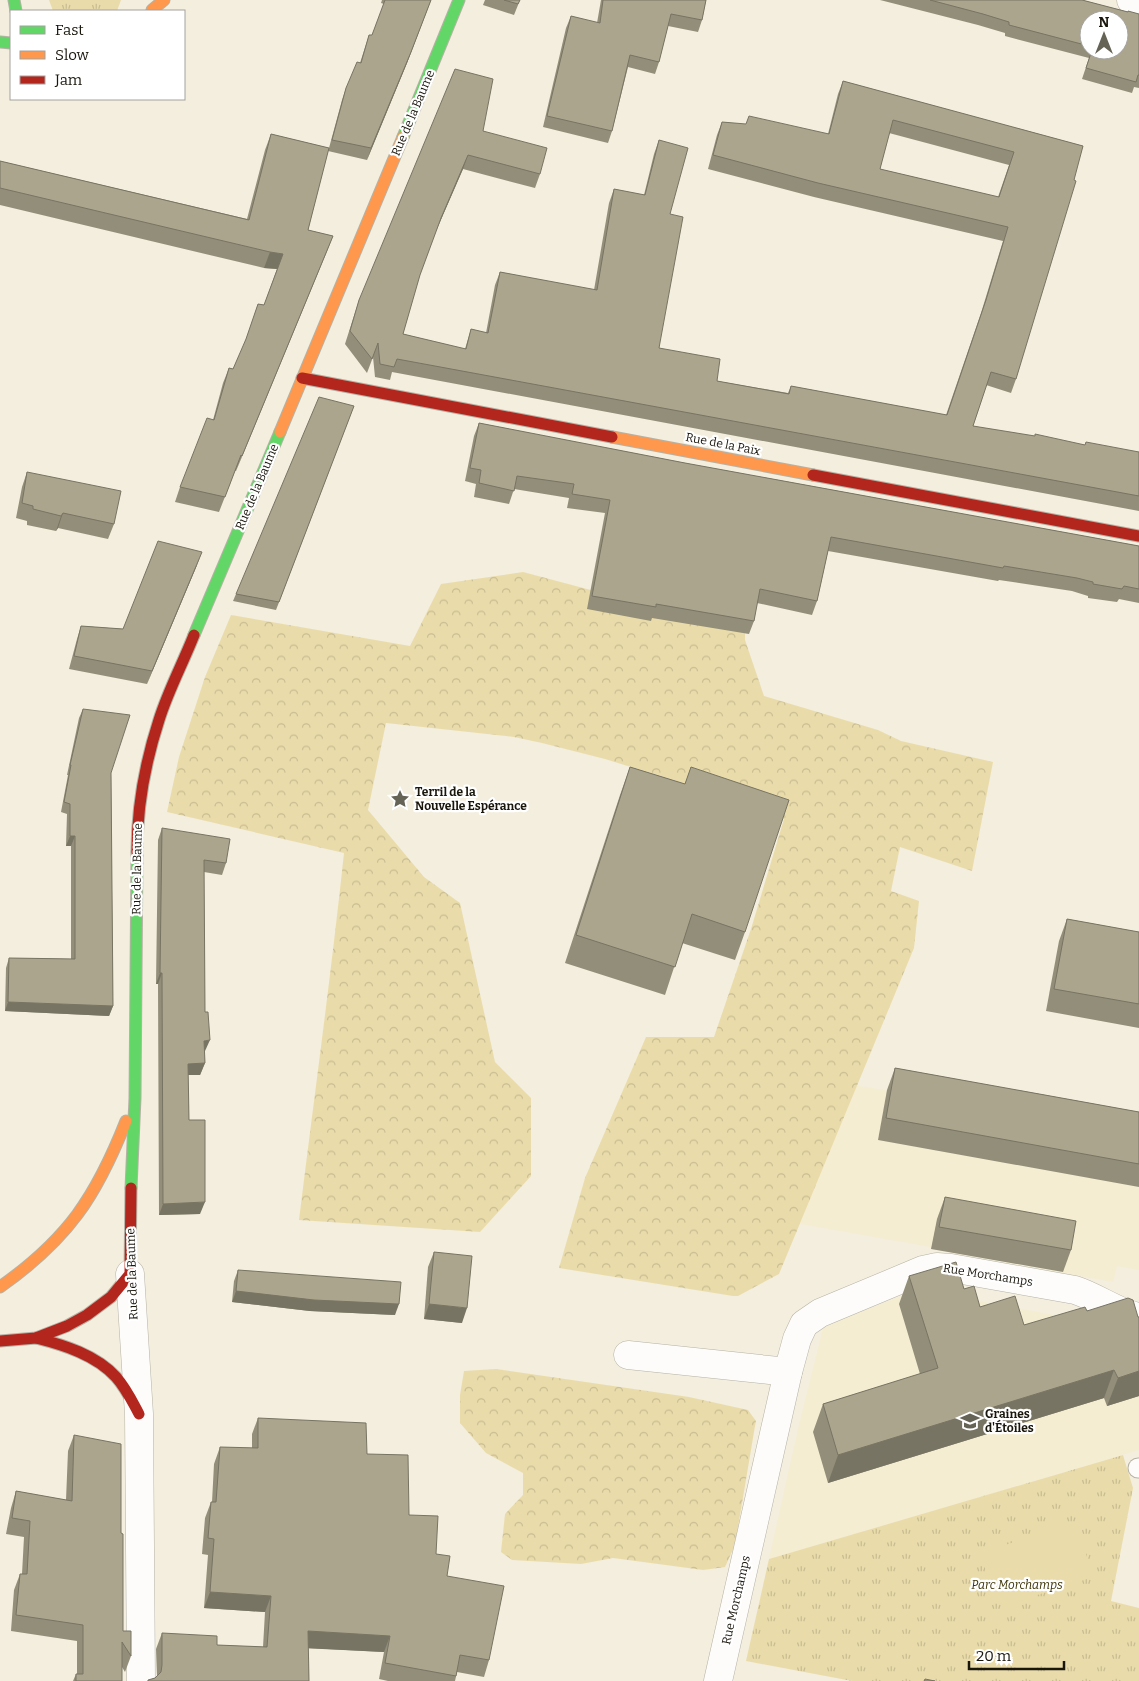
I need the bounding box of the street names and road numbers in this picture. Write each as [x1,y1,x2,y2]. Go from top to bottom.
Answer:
street label: Rue de la Baume [389,68,437,158]
street label: Rue de la Paix [684,430,762,458]
street label: Rue de la Baume [233,442,281,532]
street label: Rue de la Baume [129,823,145,915]
street label: Rue de la Baume [123,1228,141,1320]
street label: Rue Morchamps [942,1261,1034,1289]
street label: Rue Morchamps [719,1554,753,1646]

